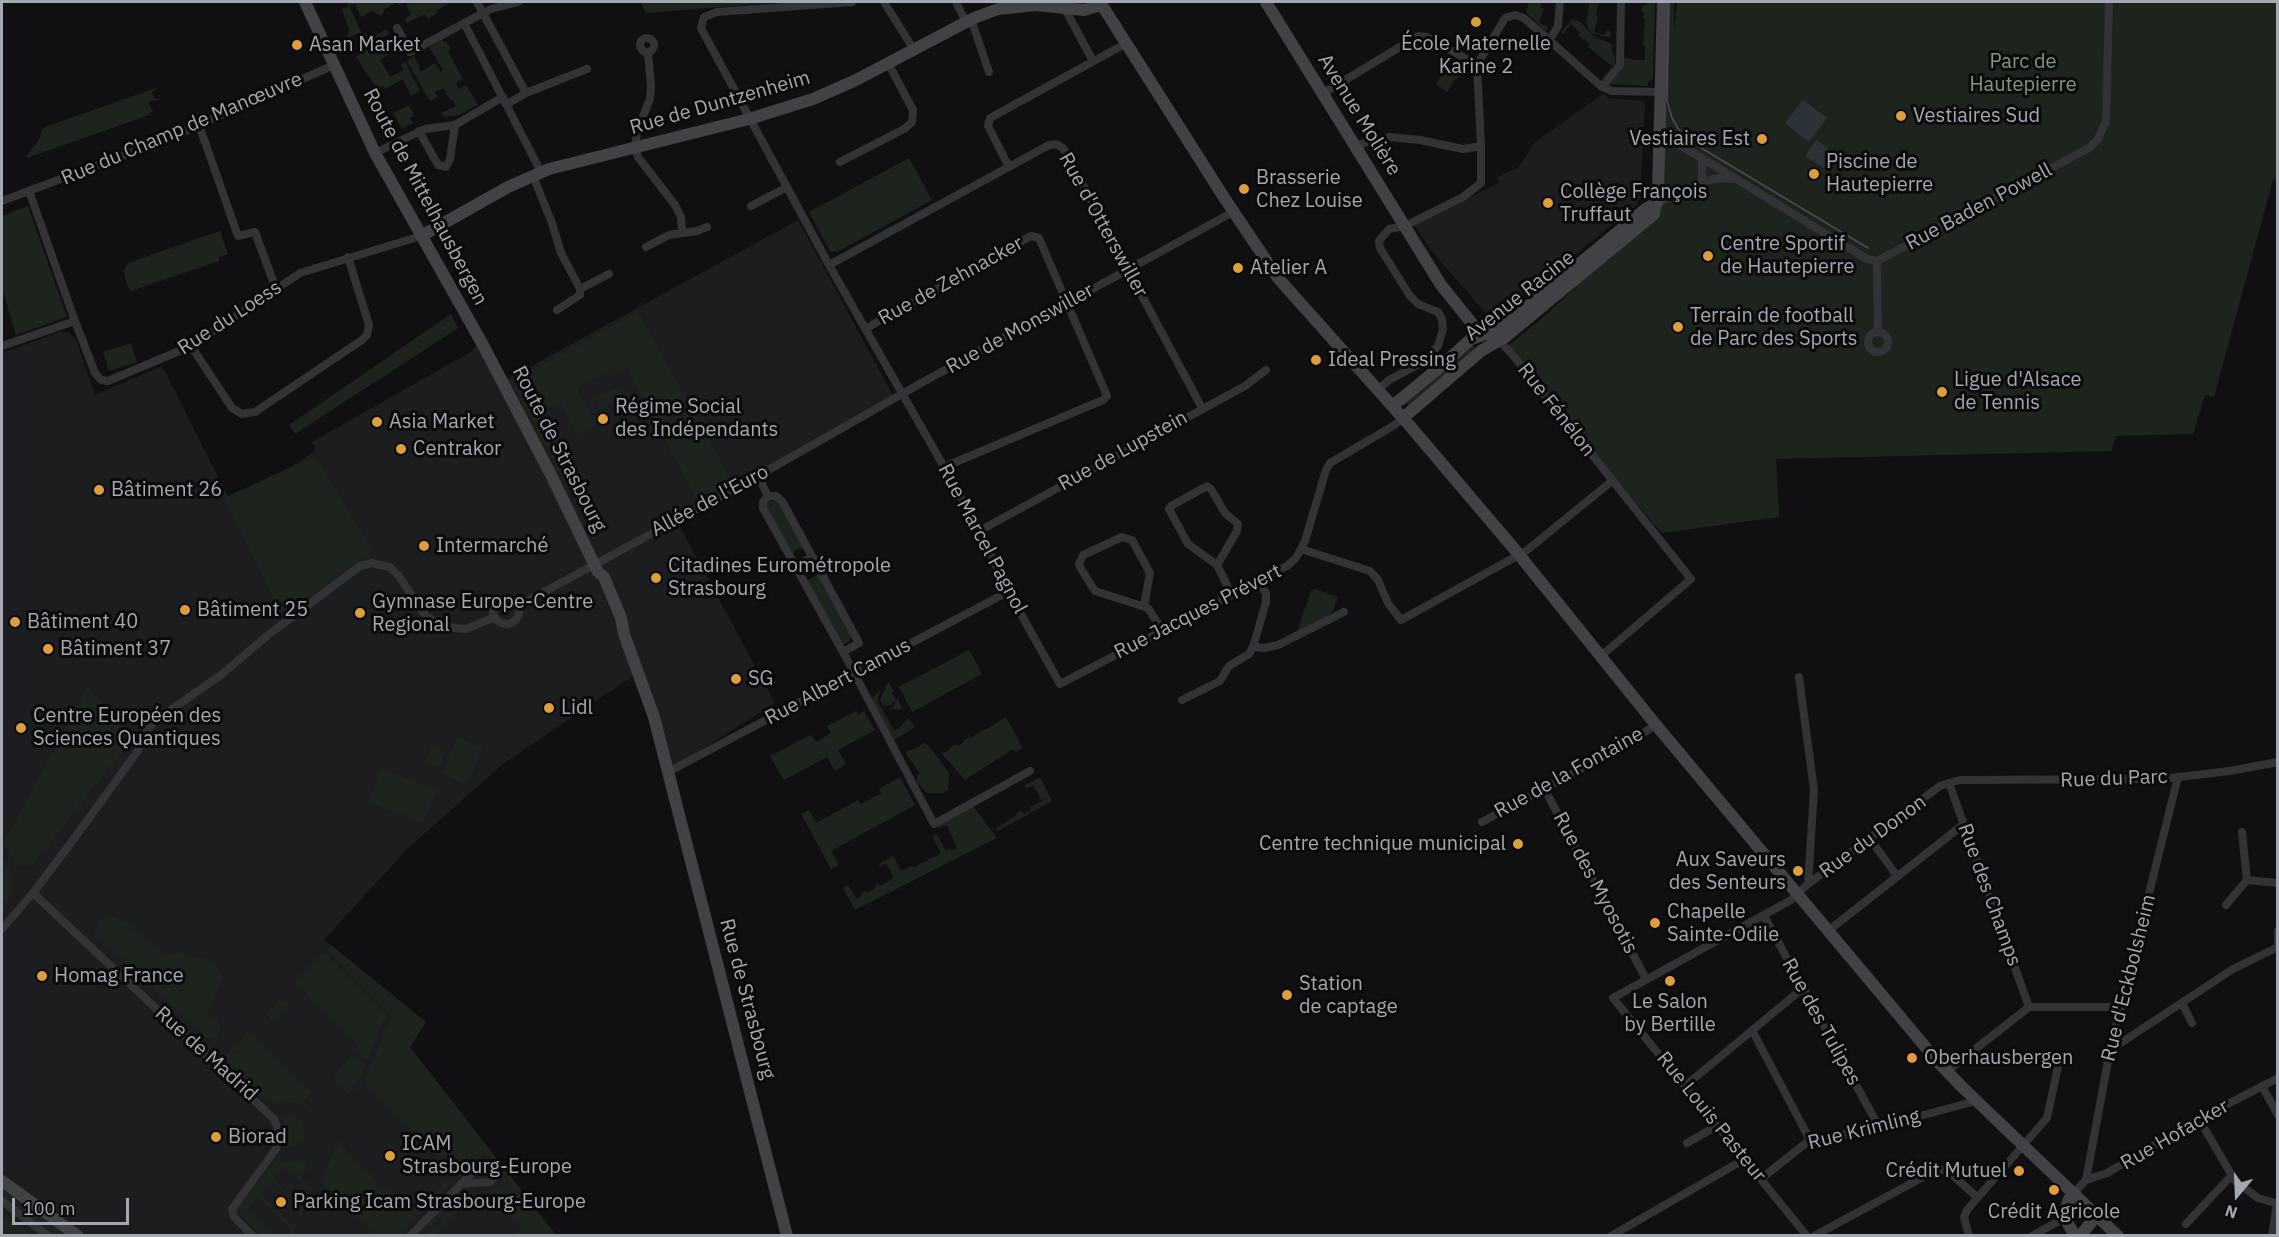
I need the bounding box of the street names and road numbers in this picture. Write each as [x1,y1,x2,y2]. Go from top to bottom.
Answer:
street label: Avenue Molière [1312,50,1406,180]
street label: Rue de Duntzenheim [627,66,813,140]
street label: Rue du Champ de Manœuvre [58,67,306,191]
street label: Route de Mittelhausbergen [358,85,492,309]
street label: Rue d'Otterswiller [1053,149,1153,301]
street label: Rue Baden Powell [1902,158,2056,256]
street label: Rue de Zehnacker [875,231,1027,331]
street label: Avenue Racine [1461,246,1579,346]
street label: Rue du Loess [174,276,286,360]
street label: Rue de Monswiller [942,279,1098,379]
street label: Rue Fénélon [1512,359,1600,461]
street label: Route de Strasbourg [507,362,611,536]
street label: Rue de Lupstein [1054,406,1192,496]
street label: Allée de l'Euro [647,460,773,542]
street label: Rue Marcel Pagnol [932,460,1032,618]
street label: Rue Jacques Prévert [1111,560,1285,664]
street label: Rue Albert Camus [761,633,915,731]
street label: Rue de la Fontaine [1490,722,1648,824]
street label: Rue du Parc [2060,765,2168,793]
street label: Rue du Donon [1815,790,1931,884]
street label: Rue des Myosotis [1548,808,1642,958]
street label: Rue des Champs [1952,820,2026,970]
street label: Rue d'Eckbolsheim [2097,892,2161,1064]
street label: Rue de Strasbourg [714,916,780,1082]
street label: Rue des Tulipes [1776,954,1866,1090]
street label: Rue de Madrid [150,1002,262,1106]
street label: Rue Louis Pasteur [1651,1047,1771,1187]
street label: Rue Hofacker [2117,1094,2233,1176]
street label: Rue Krimling [1806,1105,1922,1155]

